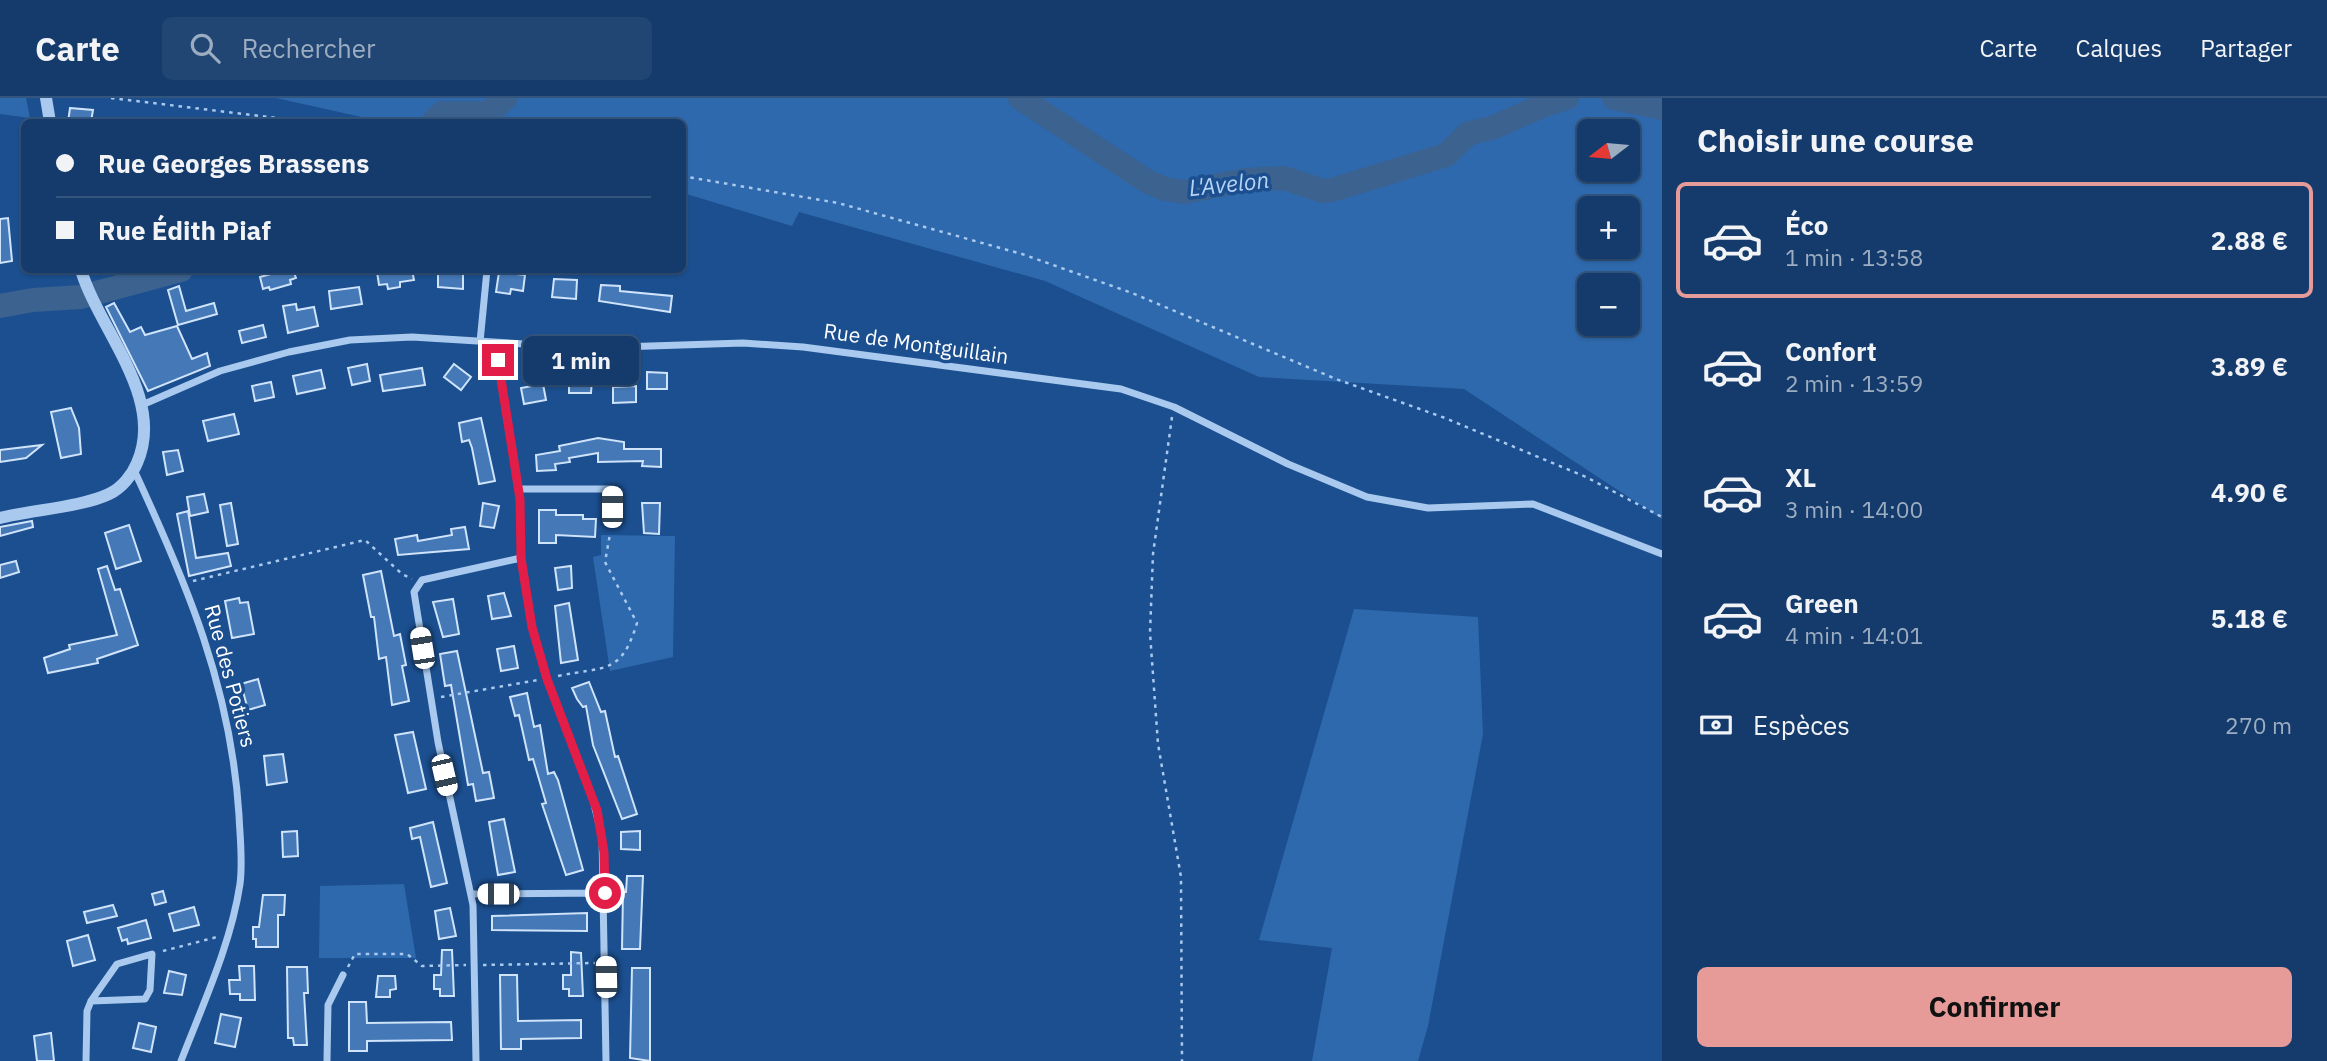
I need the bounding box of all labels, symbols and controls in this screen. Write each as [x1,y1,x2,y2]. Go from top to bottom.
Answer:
search box [162,17,652,80]
text: Carte [35,27,120,70]
icon: search [186,29,224,67]
text: Rechercher [242,31,376,65]
text: Carte [1979,32,2038,64]
text: Calques [2076,32,2162,64]
text: Partager [2200,32,2292,64]
north arrow [1577,119,1640,182]
map controls [1577,119,1640,336]
text: Choisir une course [1697,119,1974,161]
text: Rue Georges Brassens [98,146,369,180]
water label: L'Avelon [1187,164,1271,202]
button: + [1577,196,1640,259]
text: Éco [1785,208,1829,242]
icon: car [1701,209,1764,272]
text: Rue Édith Piaf [98,213,271,247]
text: 2.88 € [2211,223,2288,257]
text: 1 min · 13:58 [1785,242,1923,272]
button: − [1577,273,1640,336]
street label: Rue de Montguillain [822,316,1010,370]
text: Confort [1785,334,1877,368]
icon: car [1701,335,1764,398]
callout: 1 min [522,336,638,384]
route end [482,344,514,376]
text: 1 min [551,345,611,375]
text: 3.89 € [2211,349,2288,383]
text: 2 min · 13:59 [1785,368,1923,398]
text: XL [1785,460,1816,494]
icon: car [1701,461,1764,524]
text: 4.90 € [2211,475,2288,509]
car [602,486,623,528]
text: 3 min · 14:00 [1785,494,1923,524]
text: Green [1785,586,1859,620]
icon: car [1701,587,1764,650]
street label: Rue des Potiers [198,601,263,750]
text: 5.18 € [2211,601,2288,635]
text: 4 min · 14:01 [1785,620,1923,650]
car [409,626,436,670]
icon: cash [1697,706,1735,744]
text: Espèces [1753,708,1850,742]
text: 270 m [2225,710,2292,740]
car [430,752,459,798]
route start [589,877,621,909]
car [478,884,520,905]
car [596,956,617,998]
button: Confirmer [1697,967,2292,1047]

